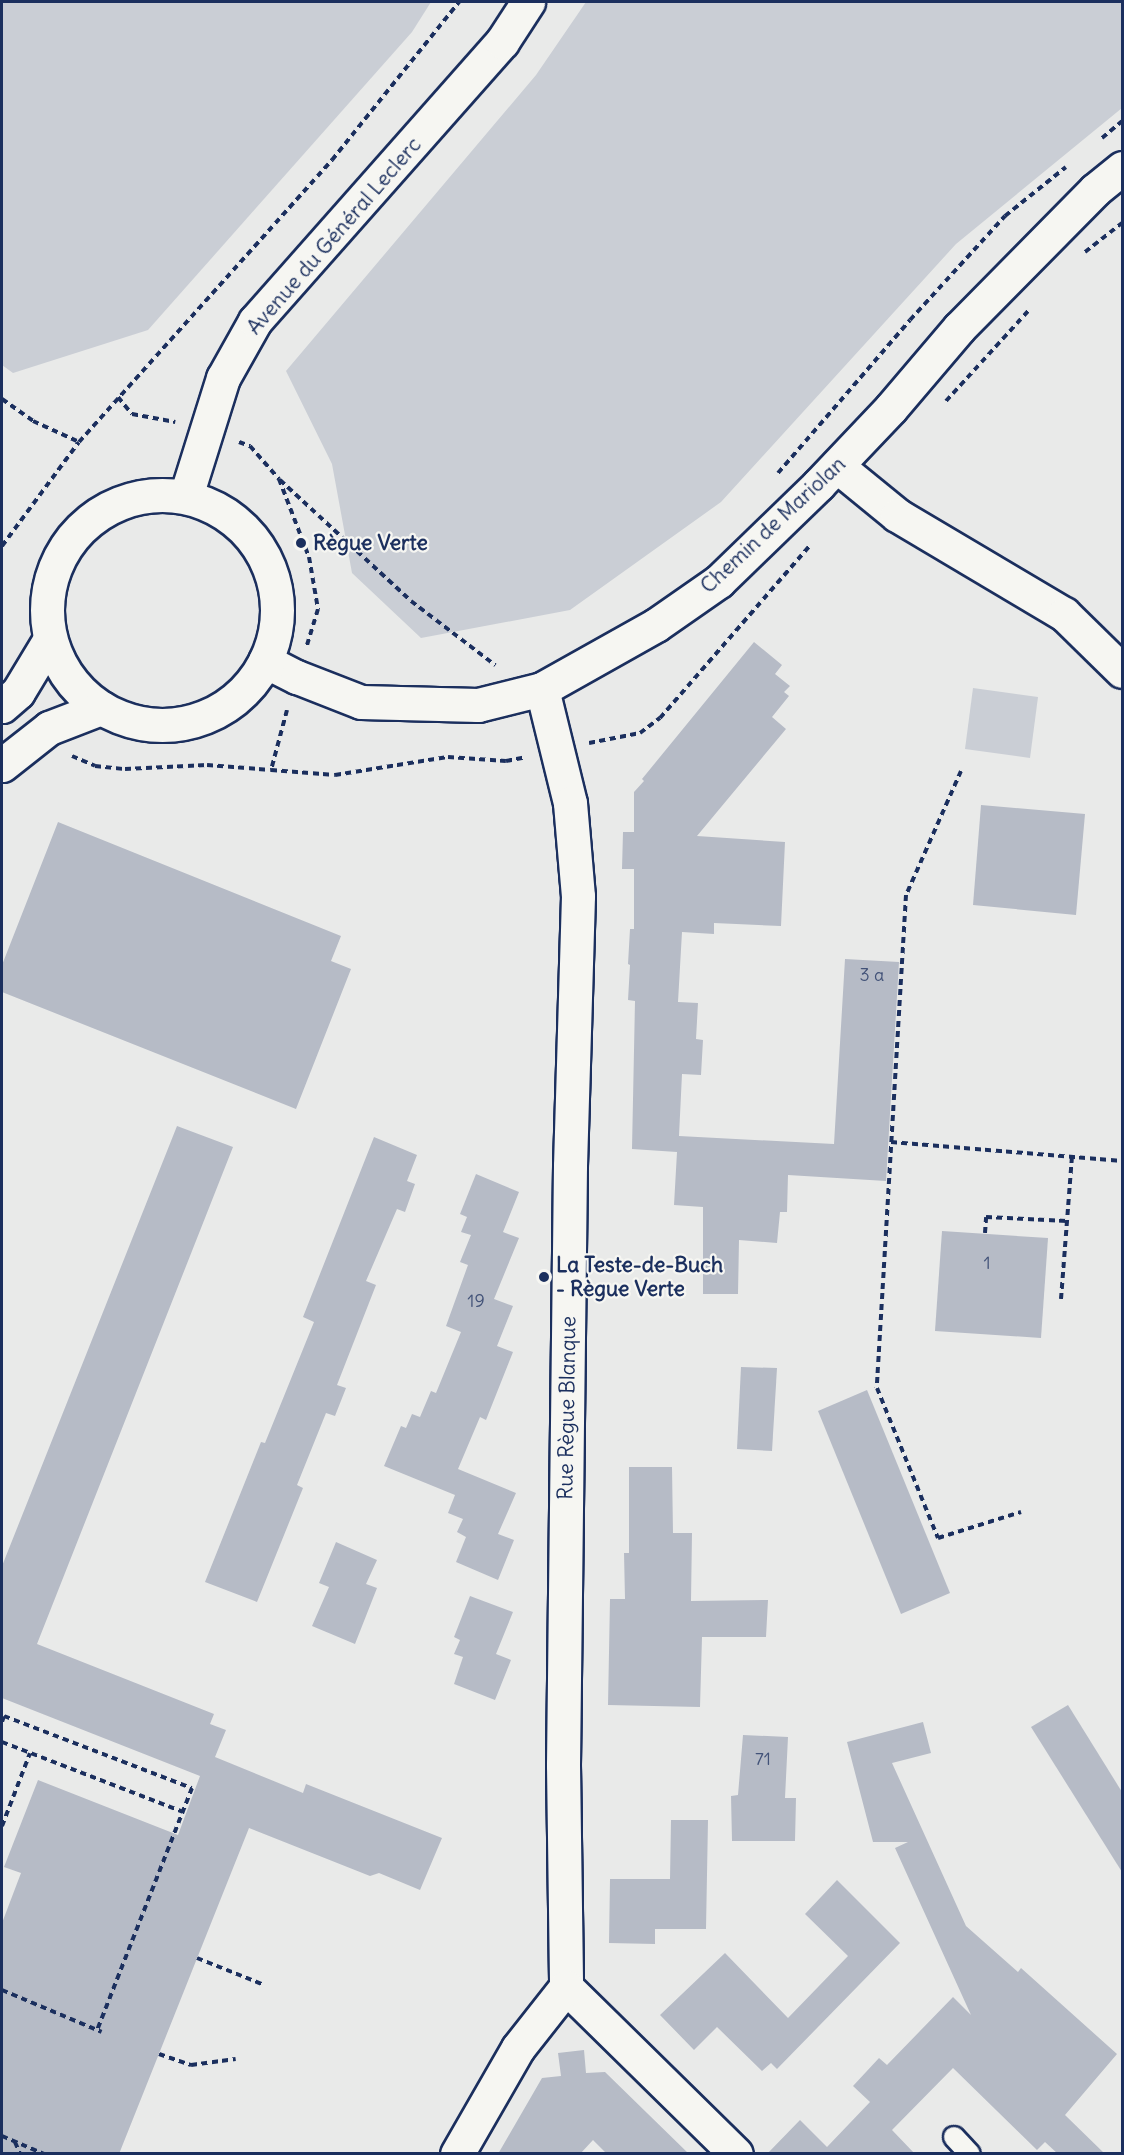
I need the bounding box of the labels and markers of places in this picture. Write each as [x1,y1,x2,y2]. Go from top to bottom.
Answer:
place label: Règue Verte [313,530,428,556]
marker: Règue Verte [294,536,308,550]
place label: La Teste-de-Buch - Règue Verte [556,1252,723,1302]
marker: La Teste-de-Buch - Règue Verte [537,1270,551,1284]

